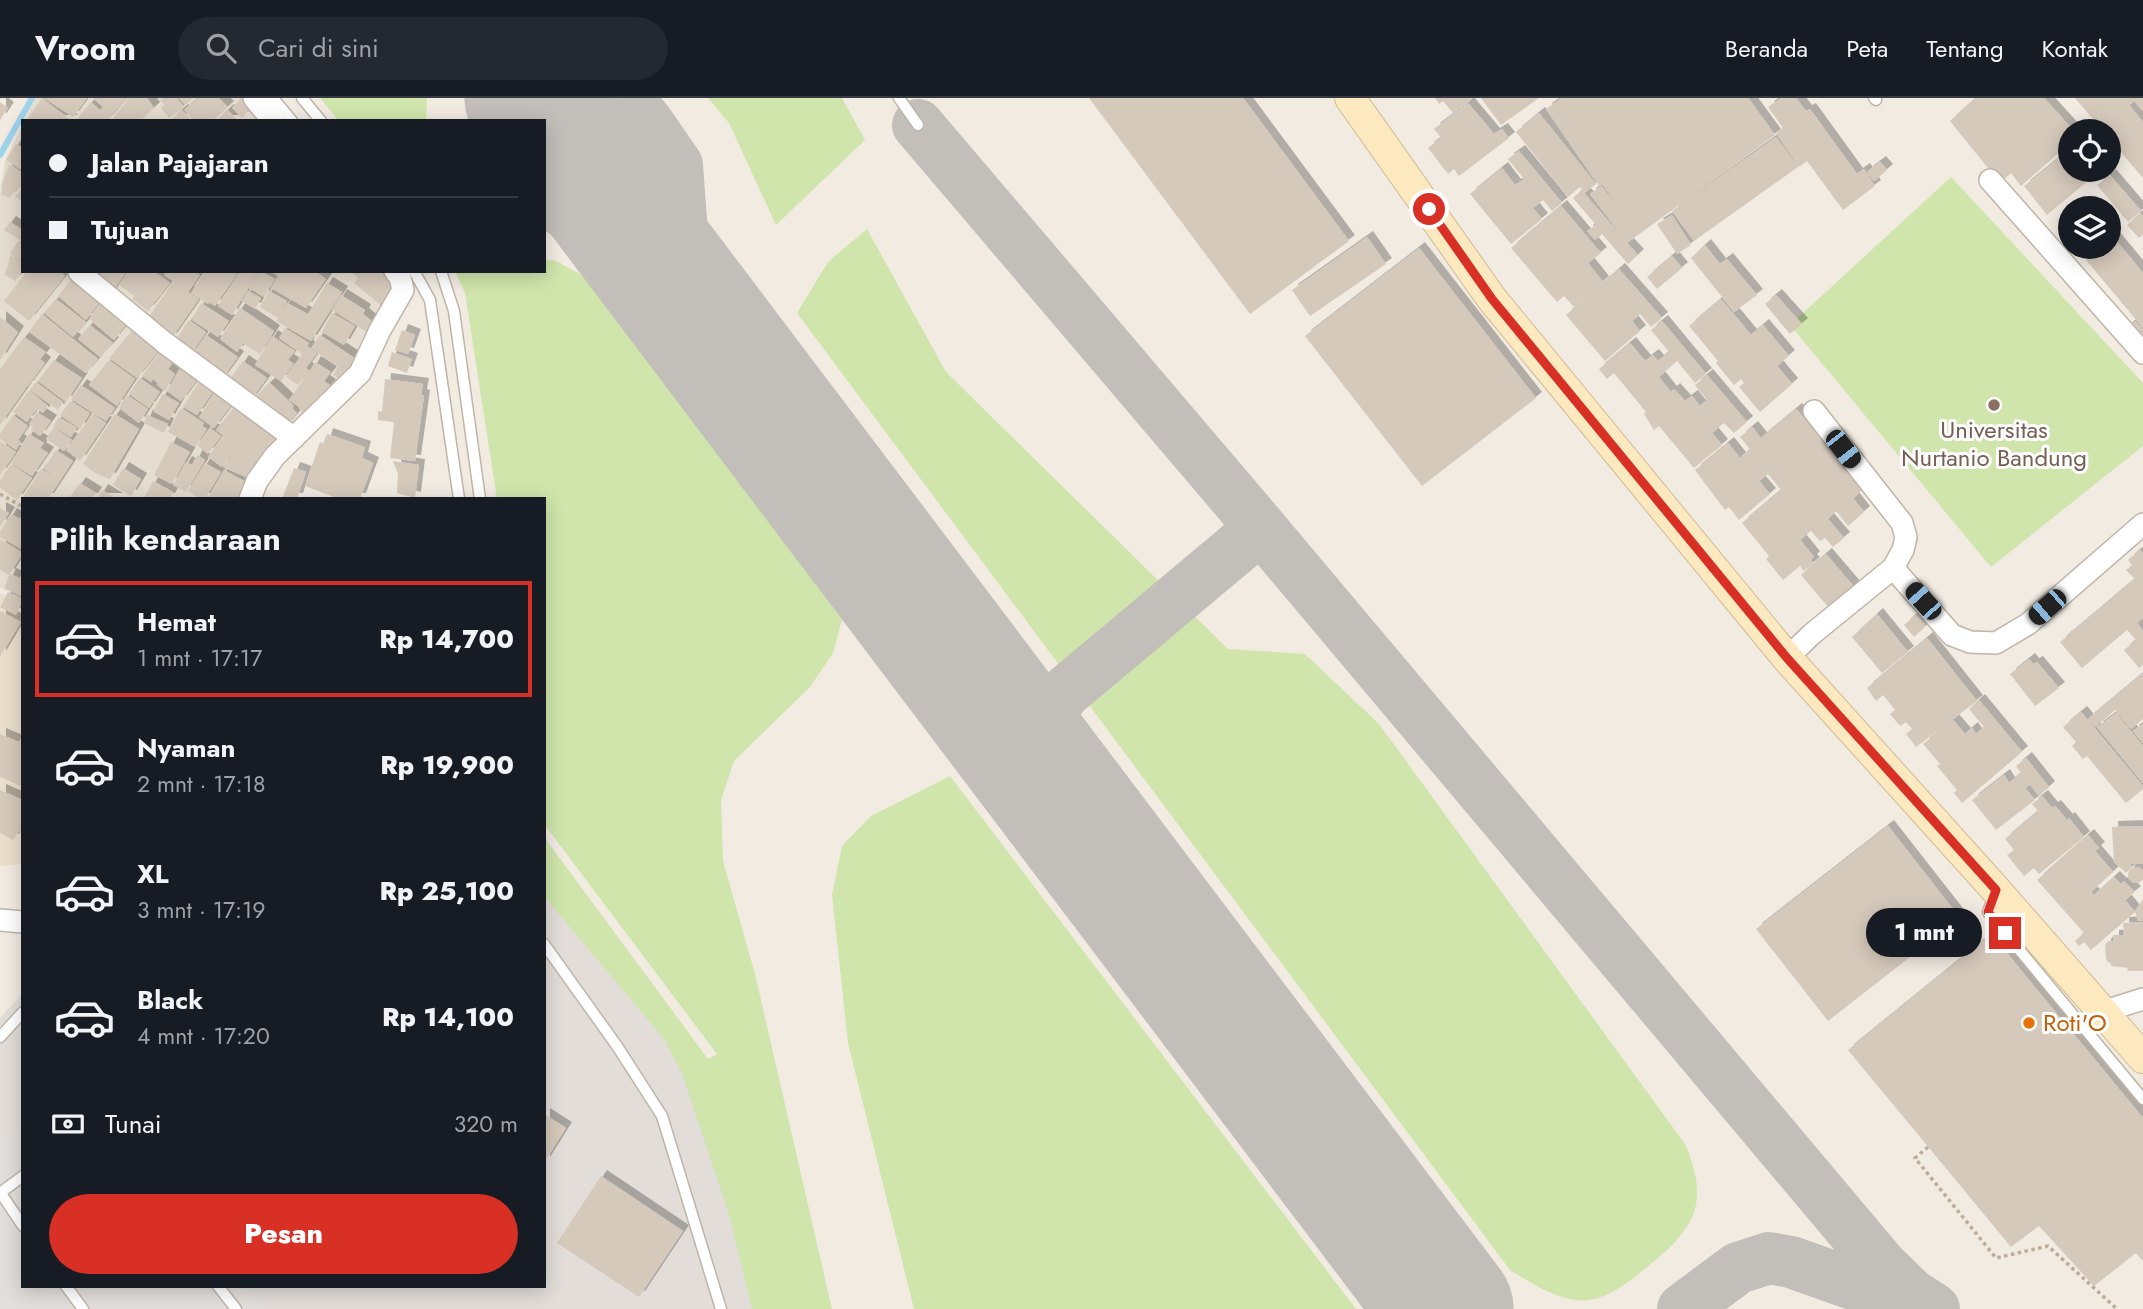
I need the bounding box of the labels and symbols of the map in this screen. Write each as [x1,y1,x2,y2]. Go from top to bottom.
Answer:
route start [1413,193,1445,225]
marker: Universitas Nurtanio Bandung [1986,397,2002,413]
place label: Universitas Nurtanio Bandung [1901,412,2087,475]
car [1822,426,1865,472]
car [1902,578,1945,624]
car [2025,585,2070,629]
callout: 1 mnt [1865,908,1980,958]
route end [1989,917,2021,949]
place label: Roti'O [2043,1005,2107,1040]
marker: Roti'O [2021,1015,2037,1031]

